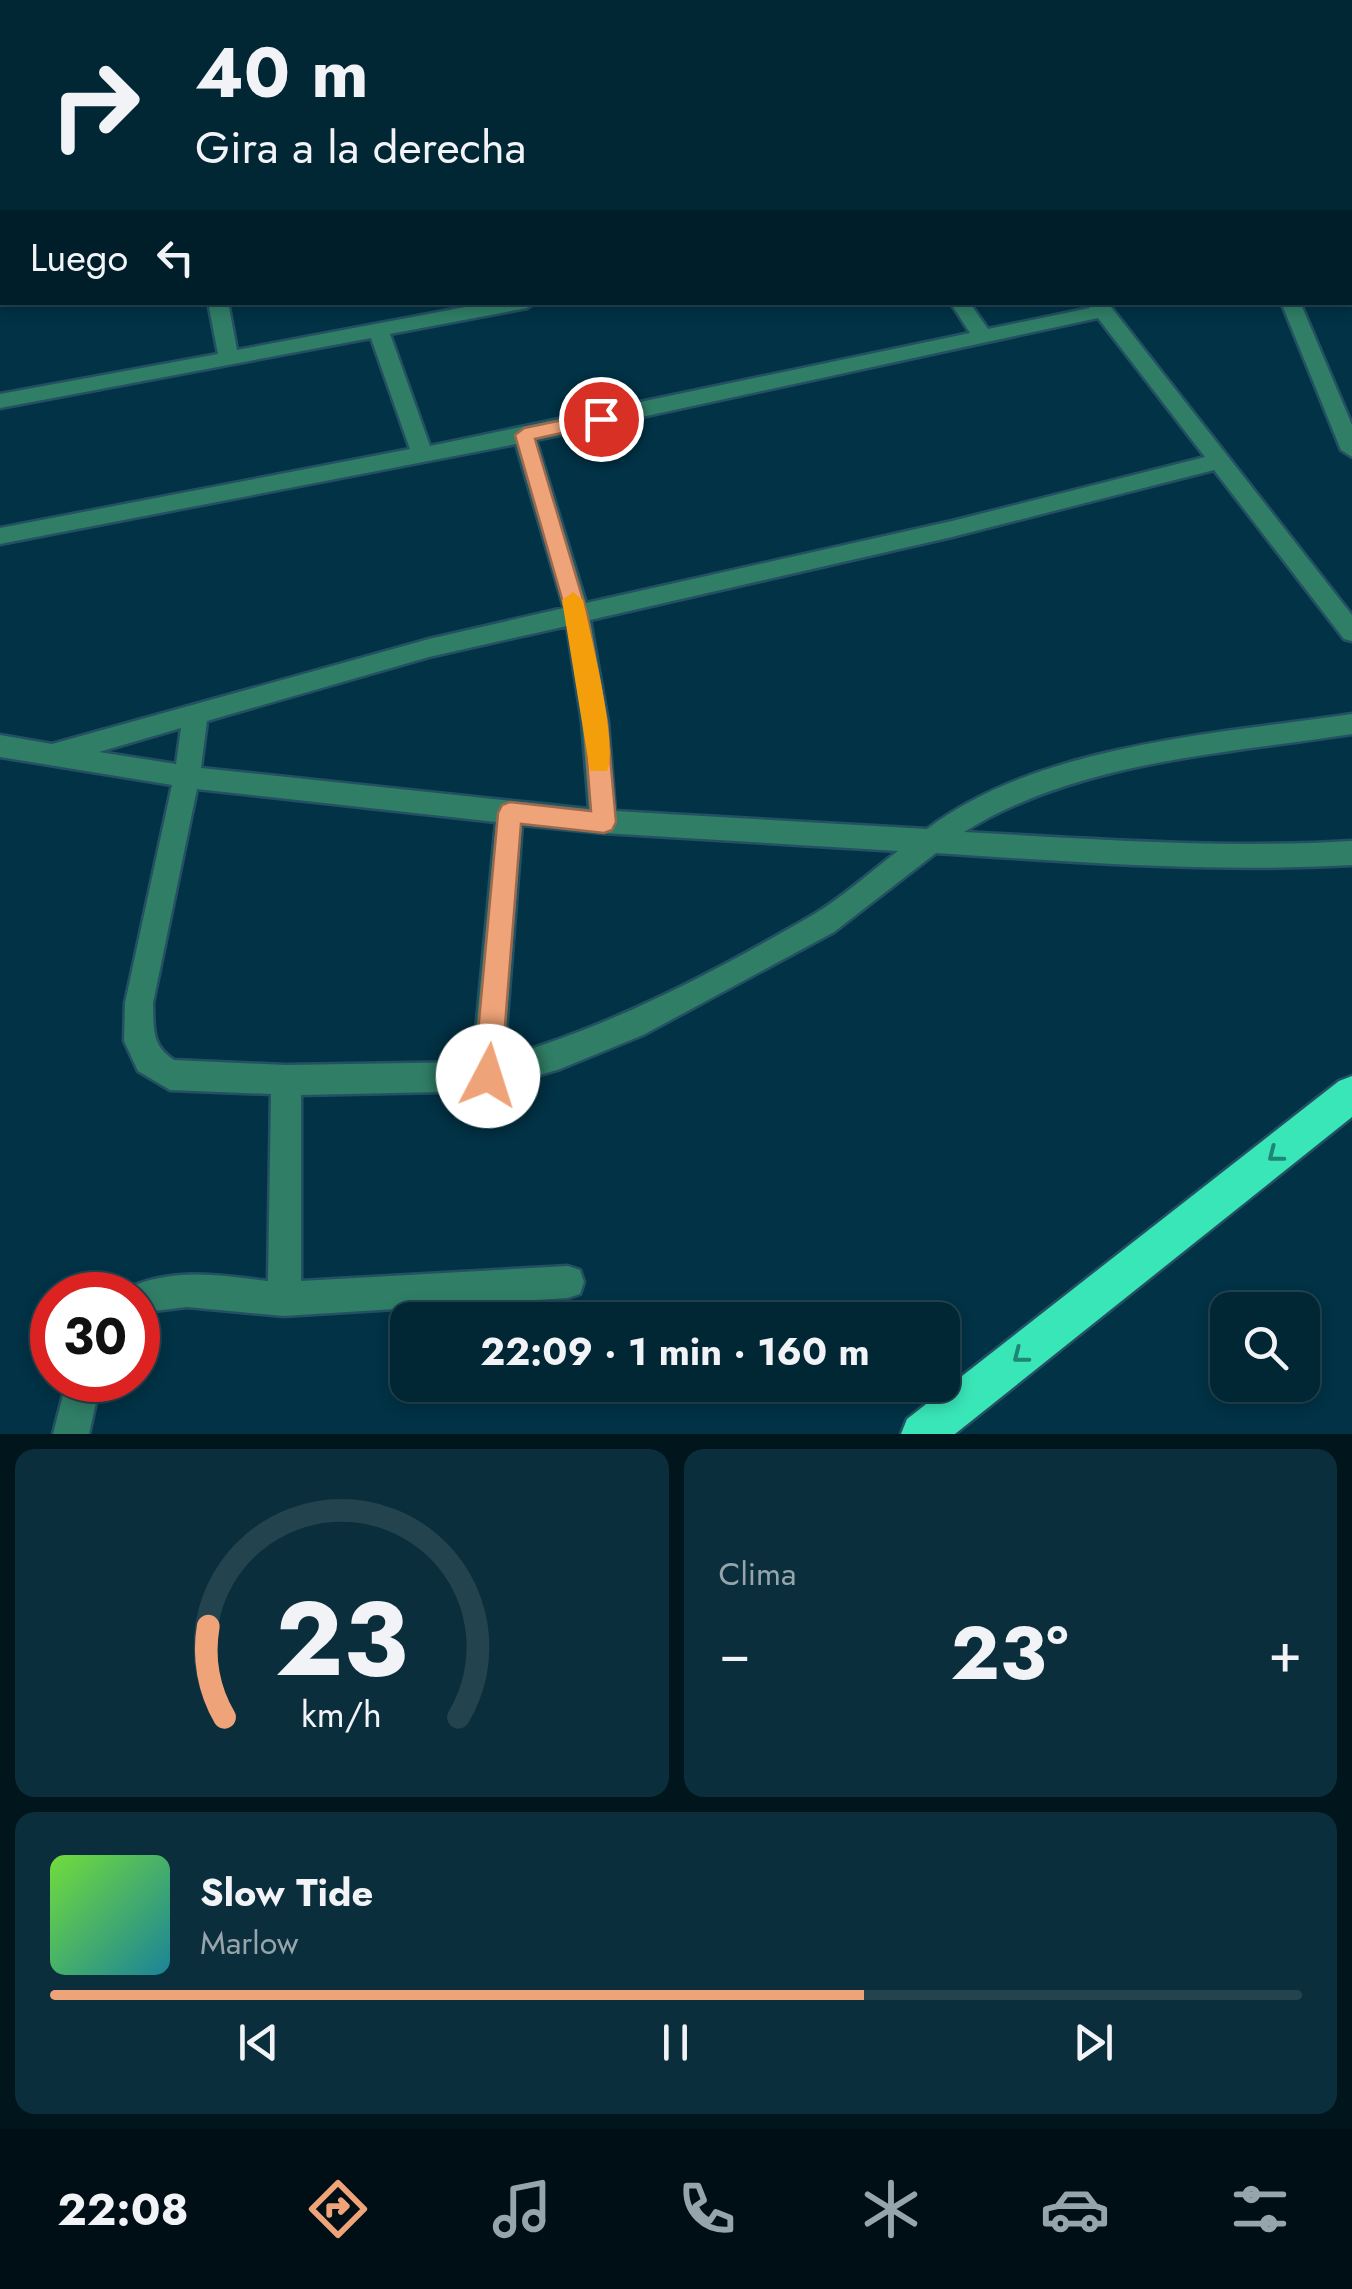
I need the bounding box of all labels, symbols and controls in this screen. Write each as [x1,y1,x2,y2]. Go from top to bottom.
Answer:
text: 40 m [195,22,369,123]
icon: right [30,40,160,170]
text: Gira a la derecha [195,115,526,180]
text: Luego [30,230,128,285]
icon: left [148,230,203,285]
pin [559,377,644,462]
icon: arrive [574,392,629,447]
position arrow [436,1024,540,1128]
one-way arrow [1269,1143,1287,1161]
speed limit sign: 30 [30,1272,160,1402]
map controls [1210,1292,1320,1402]
button: search [1210,1292,1320,1402]
text: 22:09 · 1 min · 160 m [480,1324,870,1379]
one-way arrow [1014,1344,1032,1362]
text: Clima [719,1551,796,1597]
text: 23 [275,1564,408,1714]
text: 23° [951,1599,1069,1707]
text: − [719,1613,751,1693]
text: + [1268,1613,1302,1693]
text: km/h [301,1689,382,1740]
text: Slow Tide [200,1865,373,1920]
text: Marlow [200,1920,298,1966]
icon: previous [231,2015,286,2070]
icon: pause [648,2015,703,2070]
icon: next [1066,2015,1121,2070]
icon: directions [303,2174,373,2244]
icon: music [487,2174,557,2244]
icon: phone [672,2174,742,2244]
icon: climate [856,2174,926,2244]
icon: car [1040,2174,1110,2244]
icon: filters [1225,2174,1295,2244]
text: 22:08 [57,2177,189,2242]

